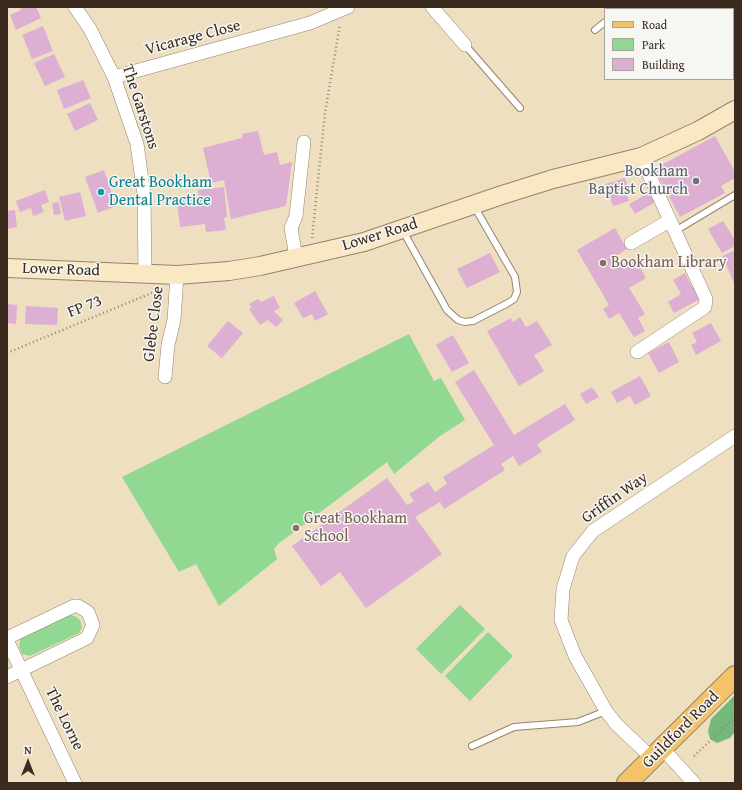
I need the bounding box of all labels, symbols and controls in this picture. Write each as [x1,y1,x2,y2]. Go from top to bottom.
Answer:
legend [604,8,734,80]
street label: Vicarage Close [143,16,243,60]
text: Road [642,16,667,33]
text: Park [642,36,665,53]
text: Building [642,56,685,73]
street label: The Garstons [117,62,163,152]
place label: Bookham Baptist Church [589,162,688,200]
place label: Great Bookham Dental Practice [109,173,212,211]
marker: Bookham Baptist Church [691,176,701,186]
marker: Great Bookham Dental Practice [96,187,106,197]
street label: Lower Road [340,214,420,256]
place label: Bookham Library [611,253,727,273]
marker: Bookham Library [598,258,608,268]
street label: Lower Road [22,259,100,281]
street label: Glebe Close [140,285,168,363]
street label: FP 73 [65,291,105,323]
street label: Griffin Way [578,468,652,528]
place label: Great Bookham School [304,509,407,547]
marker: Great Bookham School [291,523,301,533]
street label: The Lorne [40,684,88,754]
street label: Guildford Road [639,688,723,772]
north arrow [8,742,48,782]
text: N [24,742,32,758]

